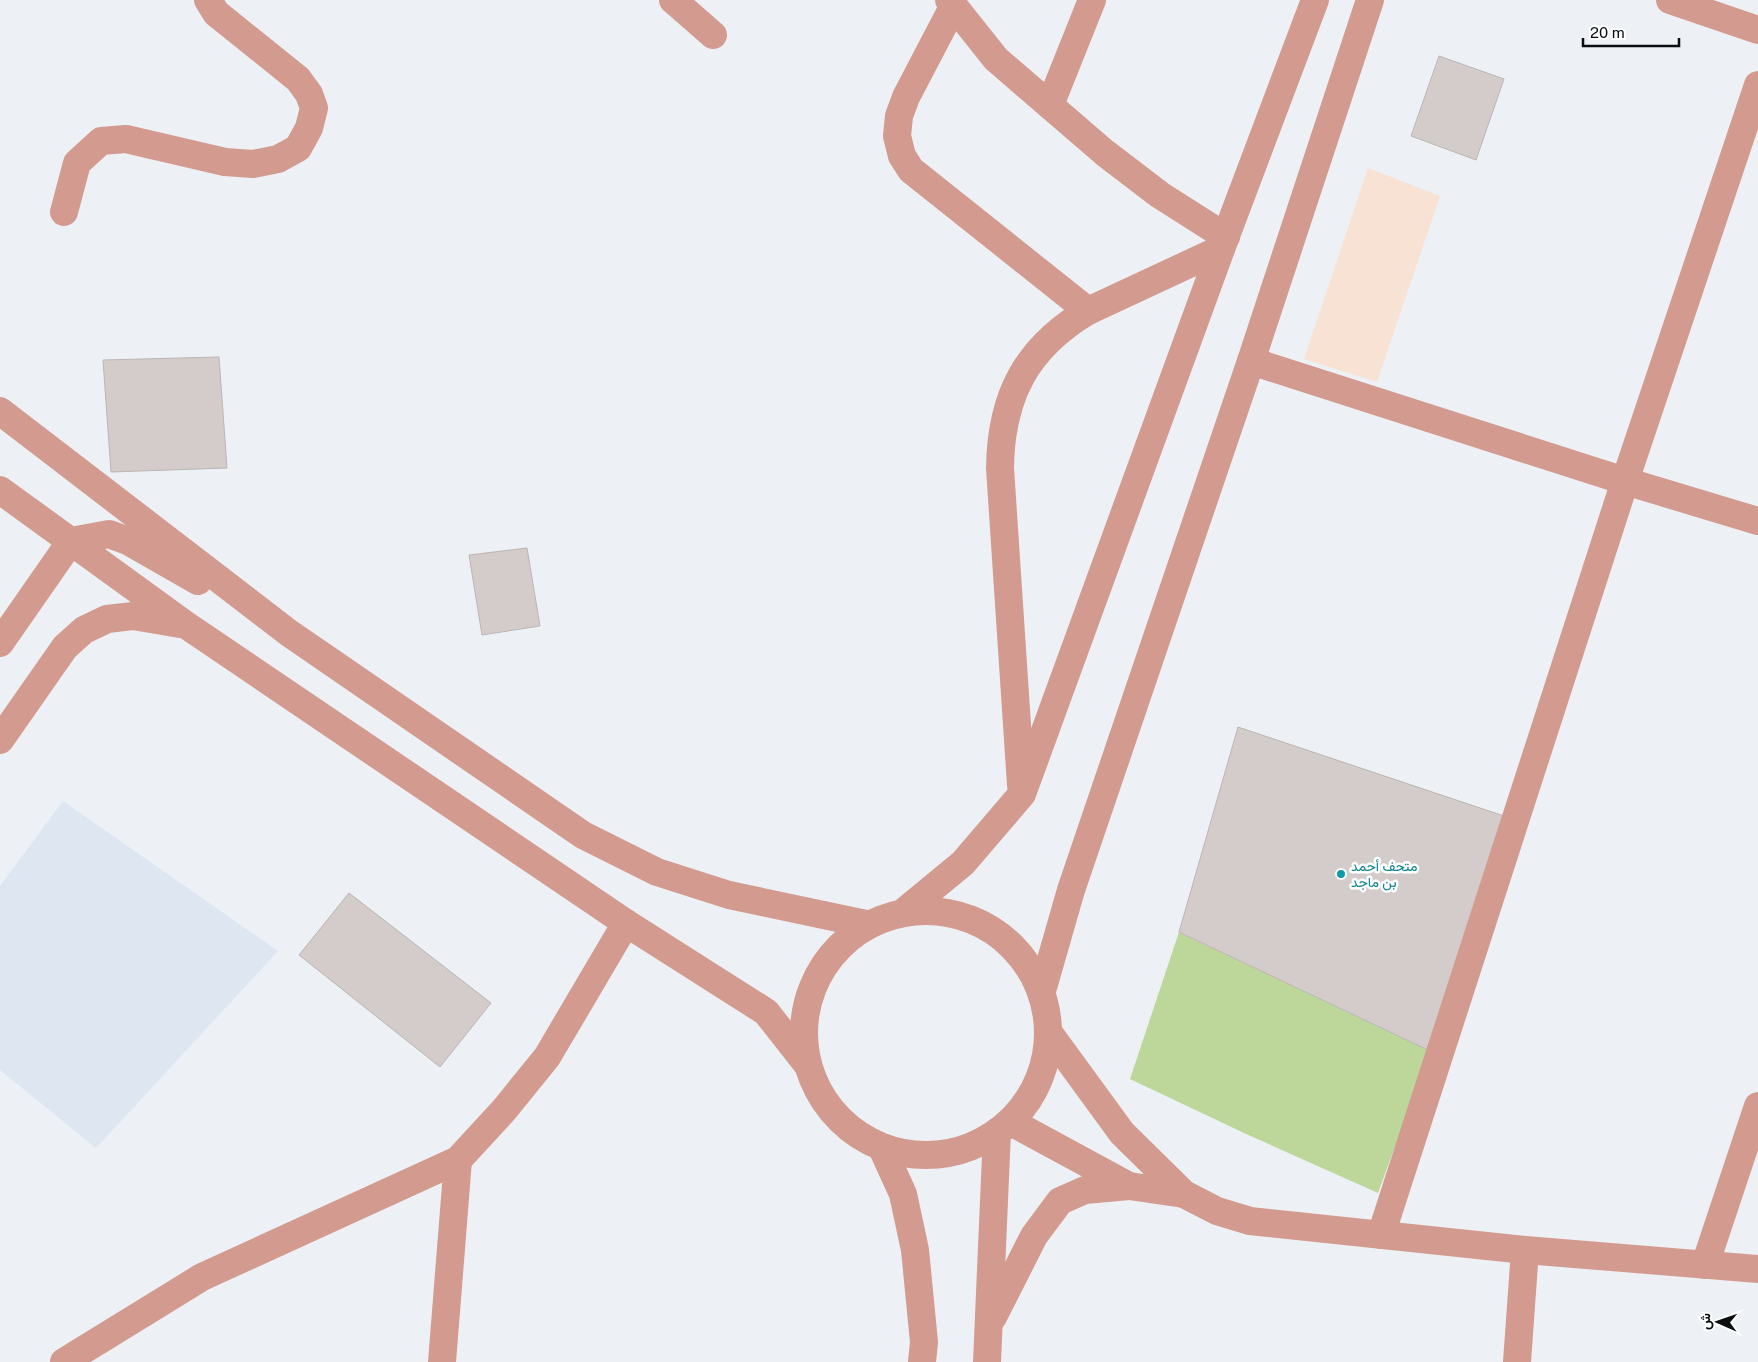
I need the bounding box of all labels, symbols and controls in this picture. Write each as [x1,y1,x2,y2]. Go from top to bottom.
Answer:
scale bar [1583,15,1679,47]
text: 20 m [1590,24,1625,41]
place label: متحف أحمد بن ماجد [1351,858,1418,891]
marker: متحف أحمد بن ماجد [1335,868,1347,880]
north arrow [1693,1297,1743,1347]
text: ش [1697,1313,1714,1330]

